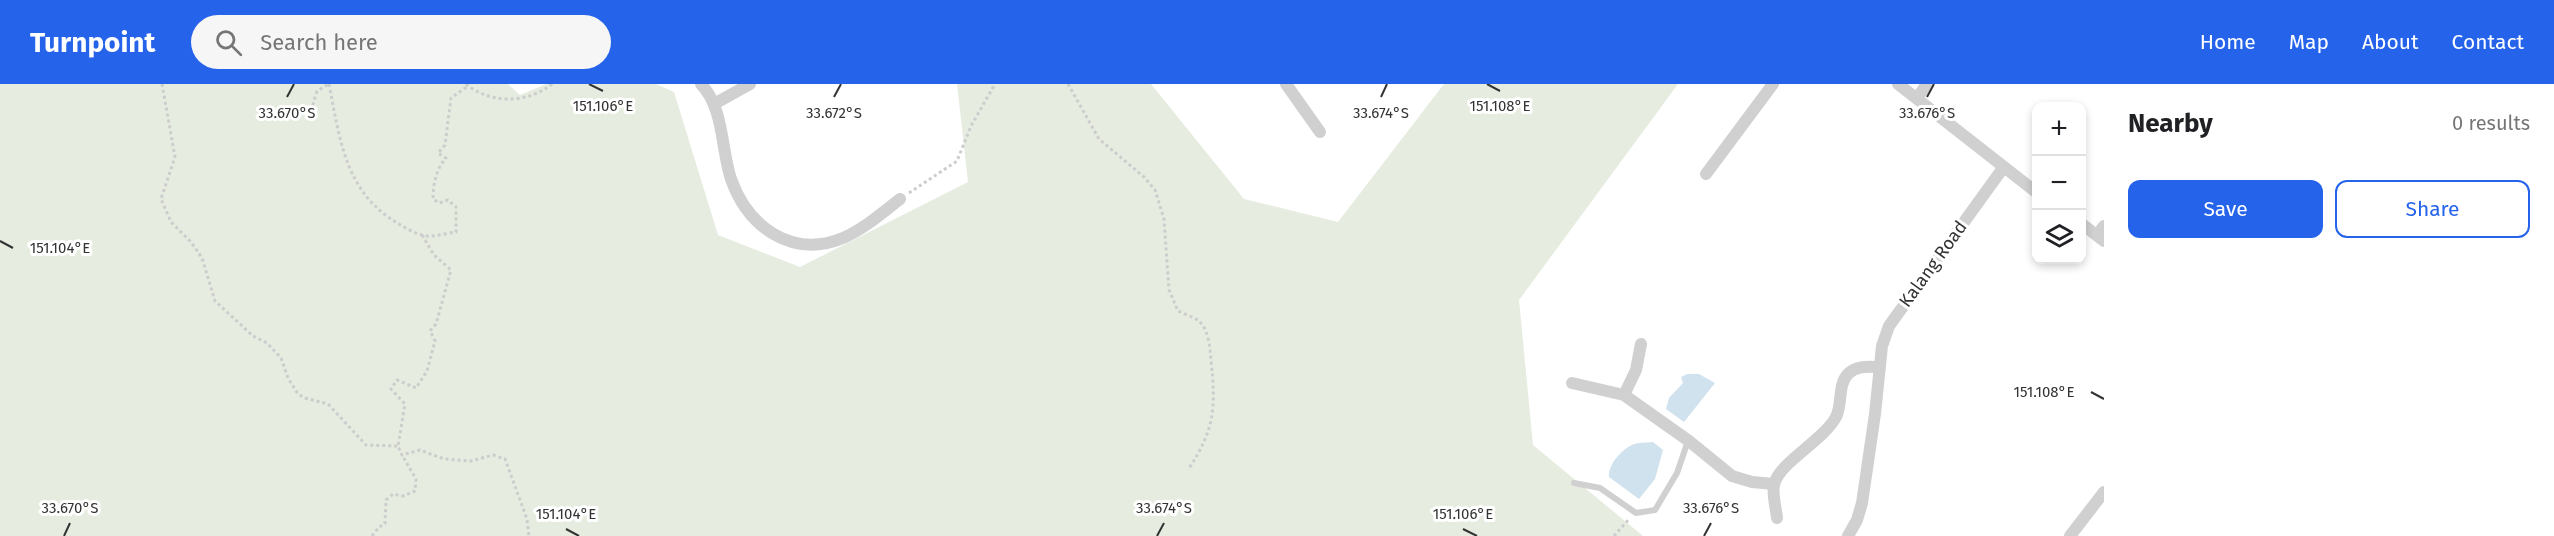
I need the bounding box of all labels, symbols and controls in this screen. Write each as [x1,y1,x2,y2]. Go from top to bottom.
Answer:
search box [191,15,611,69]
text: Turnpoint [30,26,155,59]
icon: search [212,26,245,59]
text: Search here [260,29,378,56]
text: Home [2200,29,2256,55]
text: Map [2289,29,2329,55]
text: About [2362,29,2419,55]
text: Contact [2452,29,2524,55]
text: 151.106°E [573,97,633,115]
text: 151.108°E [1470,97,1530,115]
map controls [2032,102,2086,264]
button: + [2032,102,2086,156]
text: 33.670°S [259,104,315,122]
text: 33.672°S [806,104,862,122]
text: 33.674°S [1353,104,1409,122]
text: 33.676°S [1899,104,1955,122]
text: Nearby [2128,108,2213,139]
text: 0 results [2452,111,2530,135]
button: − [2032,156,2086,210]
button: Save [2128,180,2323,238]
button: Share [2335,180,2530,238]
button: layers [2032,210,2086,264]
street label: Kalang Road [1894,217,1972,311]
text: 151.104°E [30,239,90,257]
text: 151.108°E [2014,383,2074,401]
text: 33.670°S [42,499,98,517]
text: 33.674°S [1136,499,1192,517]
text: 33.676°S [1683,499,1739,517]
text: 151.104°E [536,505,596,523]
text: 151.106°E [1433,505,1493,523]

